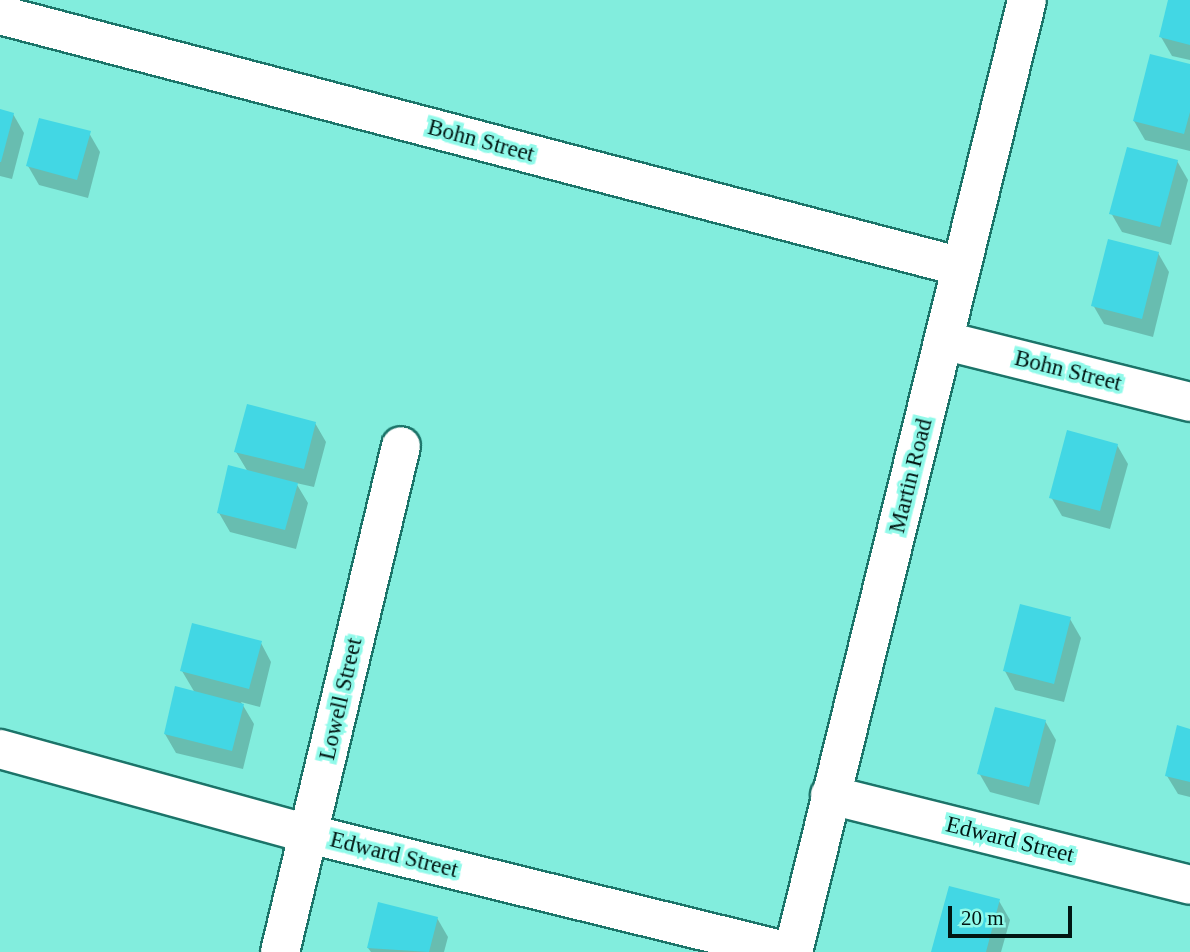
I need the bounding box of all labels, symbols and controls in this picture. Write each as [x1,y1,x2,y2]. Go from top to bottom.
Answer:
street label: Bohn Street [425,114,537,168]
street label: Bohn Street [1012,344,1124,398]
street label: Martin Road [883,416,939,536]
street label: Lowell Street [314,635,368,763]
street label: Edward Street [943,811,1077,869]
street label: Edward Street [327,826,461,884]
scale bar [952,892,1076,936]
text: 20 m [961,906,1004,930]

